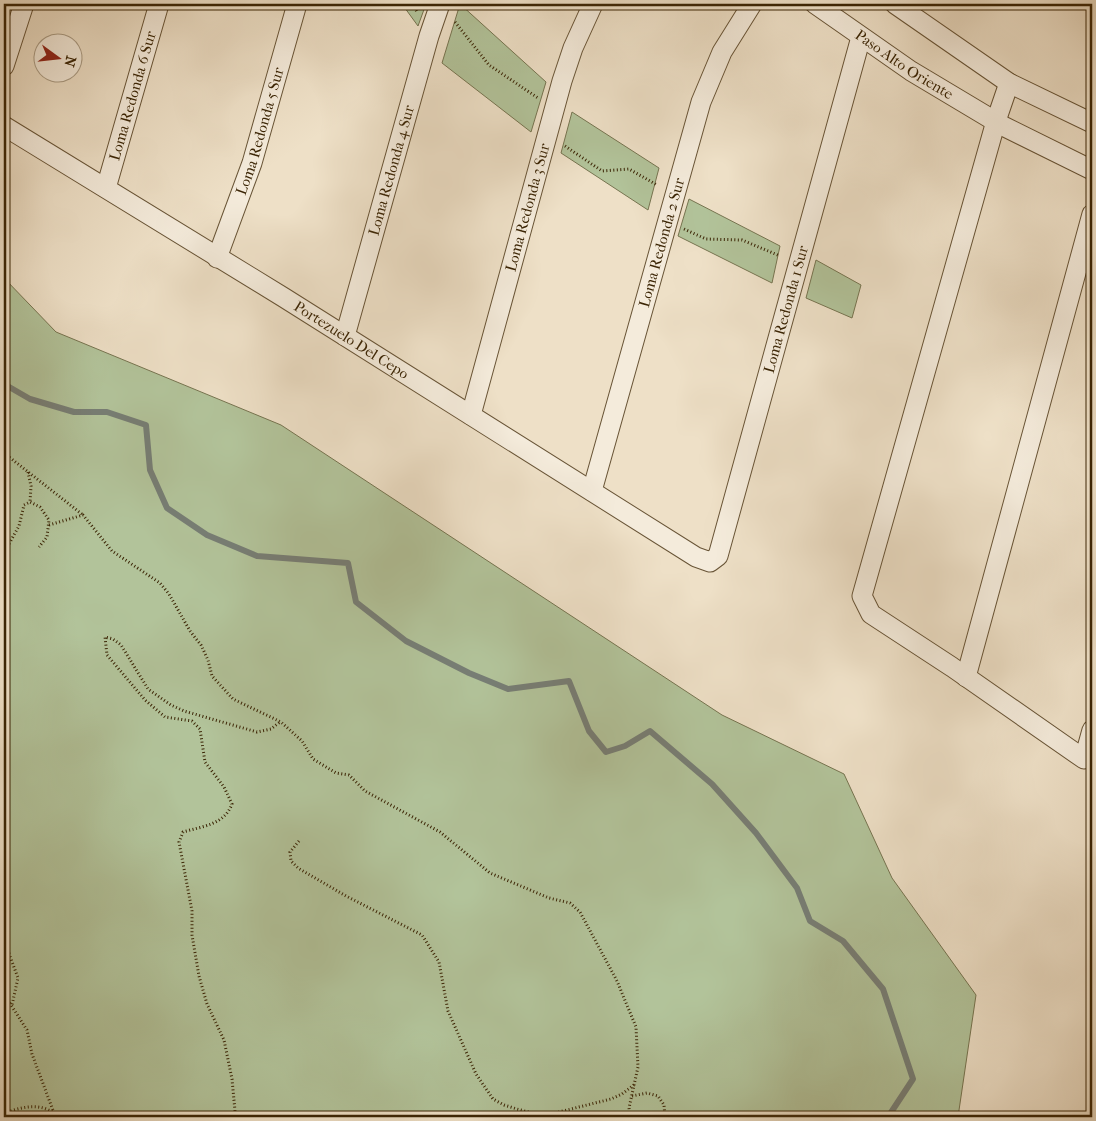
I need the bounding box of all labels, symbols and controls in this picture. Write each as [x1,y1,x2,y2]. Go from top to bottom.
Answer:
street label: Paso Alto Oriente [852,26,957,104]
street label: Loma Redonda 6 Sur [105,28,160,163]
north arrow [32,32,82,82]
text: N [60,54,80,69]
street label: Loma Redonda 5 Sur [232,65,288,197]
street label: Loma Redonda 4 Sur [365,102,418,238]
street label: Loma Redonda 3 Sur [501,141,554,274]
street label: Loma Redonda 2 Sur [635,175,688,309]
street label: Loma Redonda 1 Sur [760,243,812,375]
street label: Portezuelo Del Cepo [291,297,412,383]

